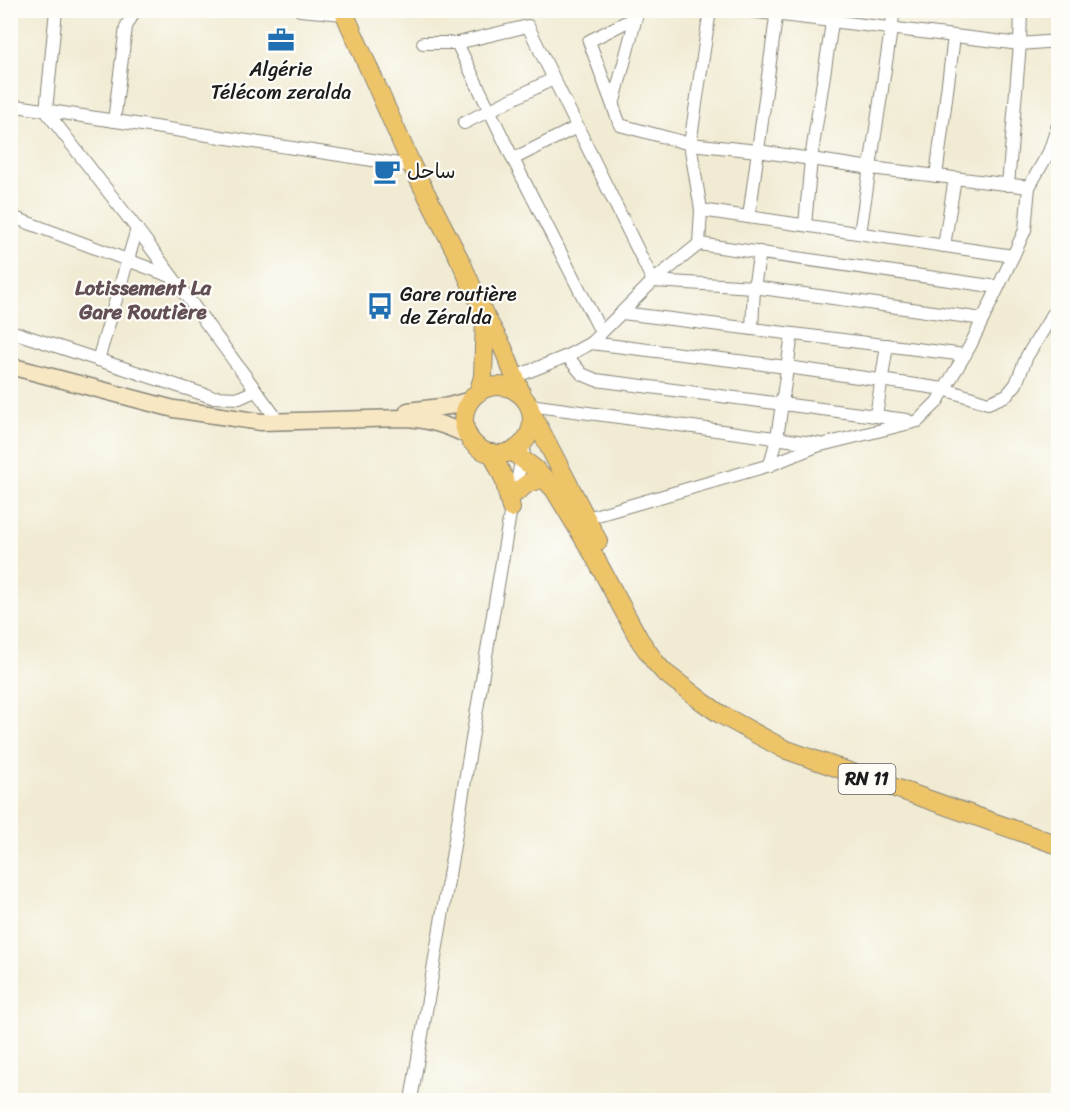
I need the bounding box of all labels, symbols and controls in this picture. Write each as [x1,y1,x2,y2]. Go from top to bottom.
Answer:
office icon: Algérie Télécom zeralda [266,25,296,55]
place label: Algérie Télécom zeralda [211,52,351,110]
place label: ساحل [407,154,456,189]
cafe icon: ساحل [372,156,402,186]
district label: Lotissement La Gare Routière [75,269,213,331]
place label: Gare routière de Zéralda [400,277,517,335]
bus stop icon: Gare routière de Zéralda [365,291,395,321]
road number: RN 11 [838,764,896,794]

